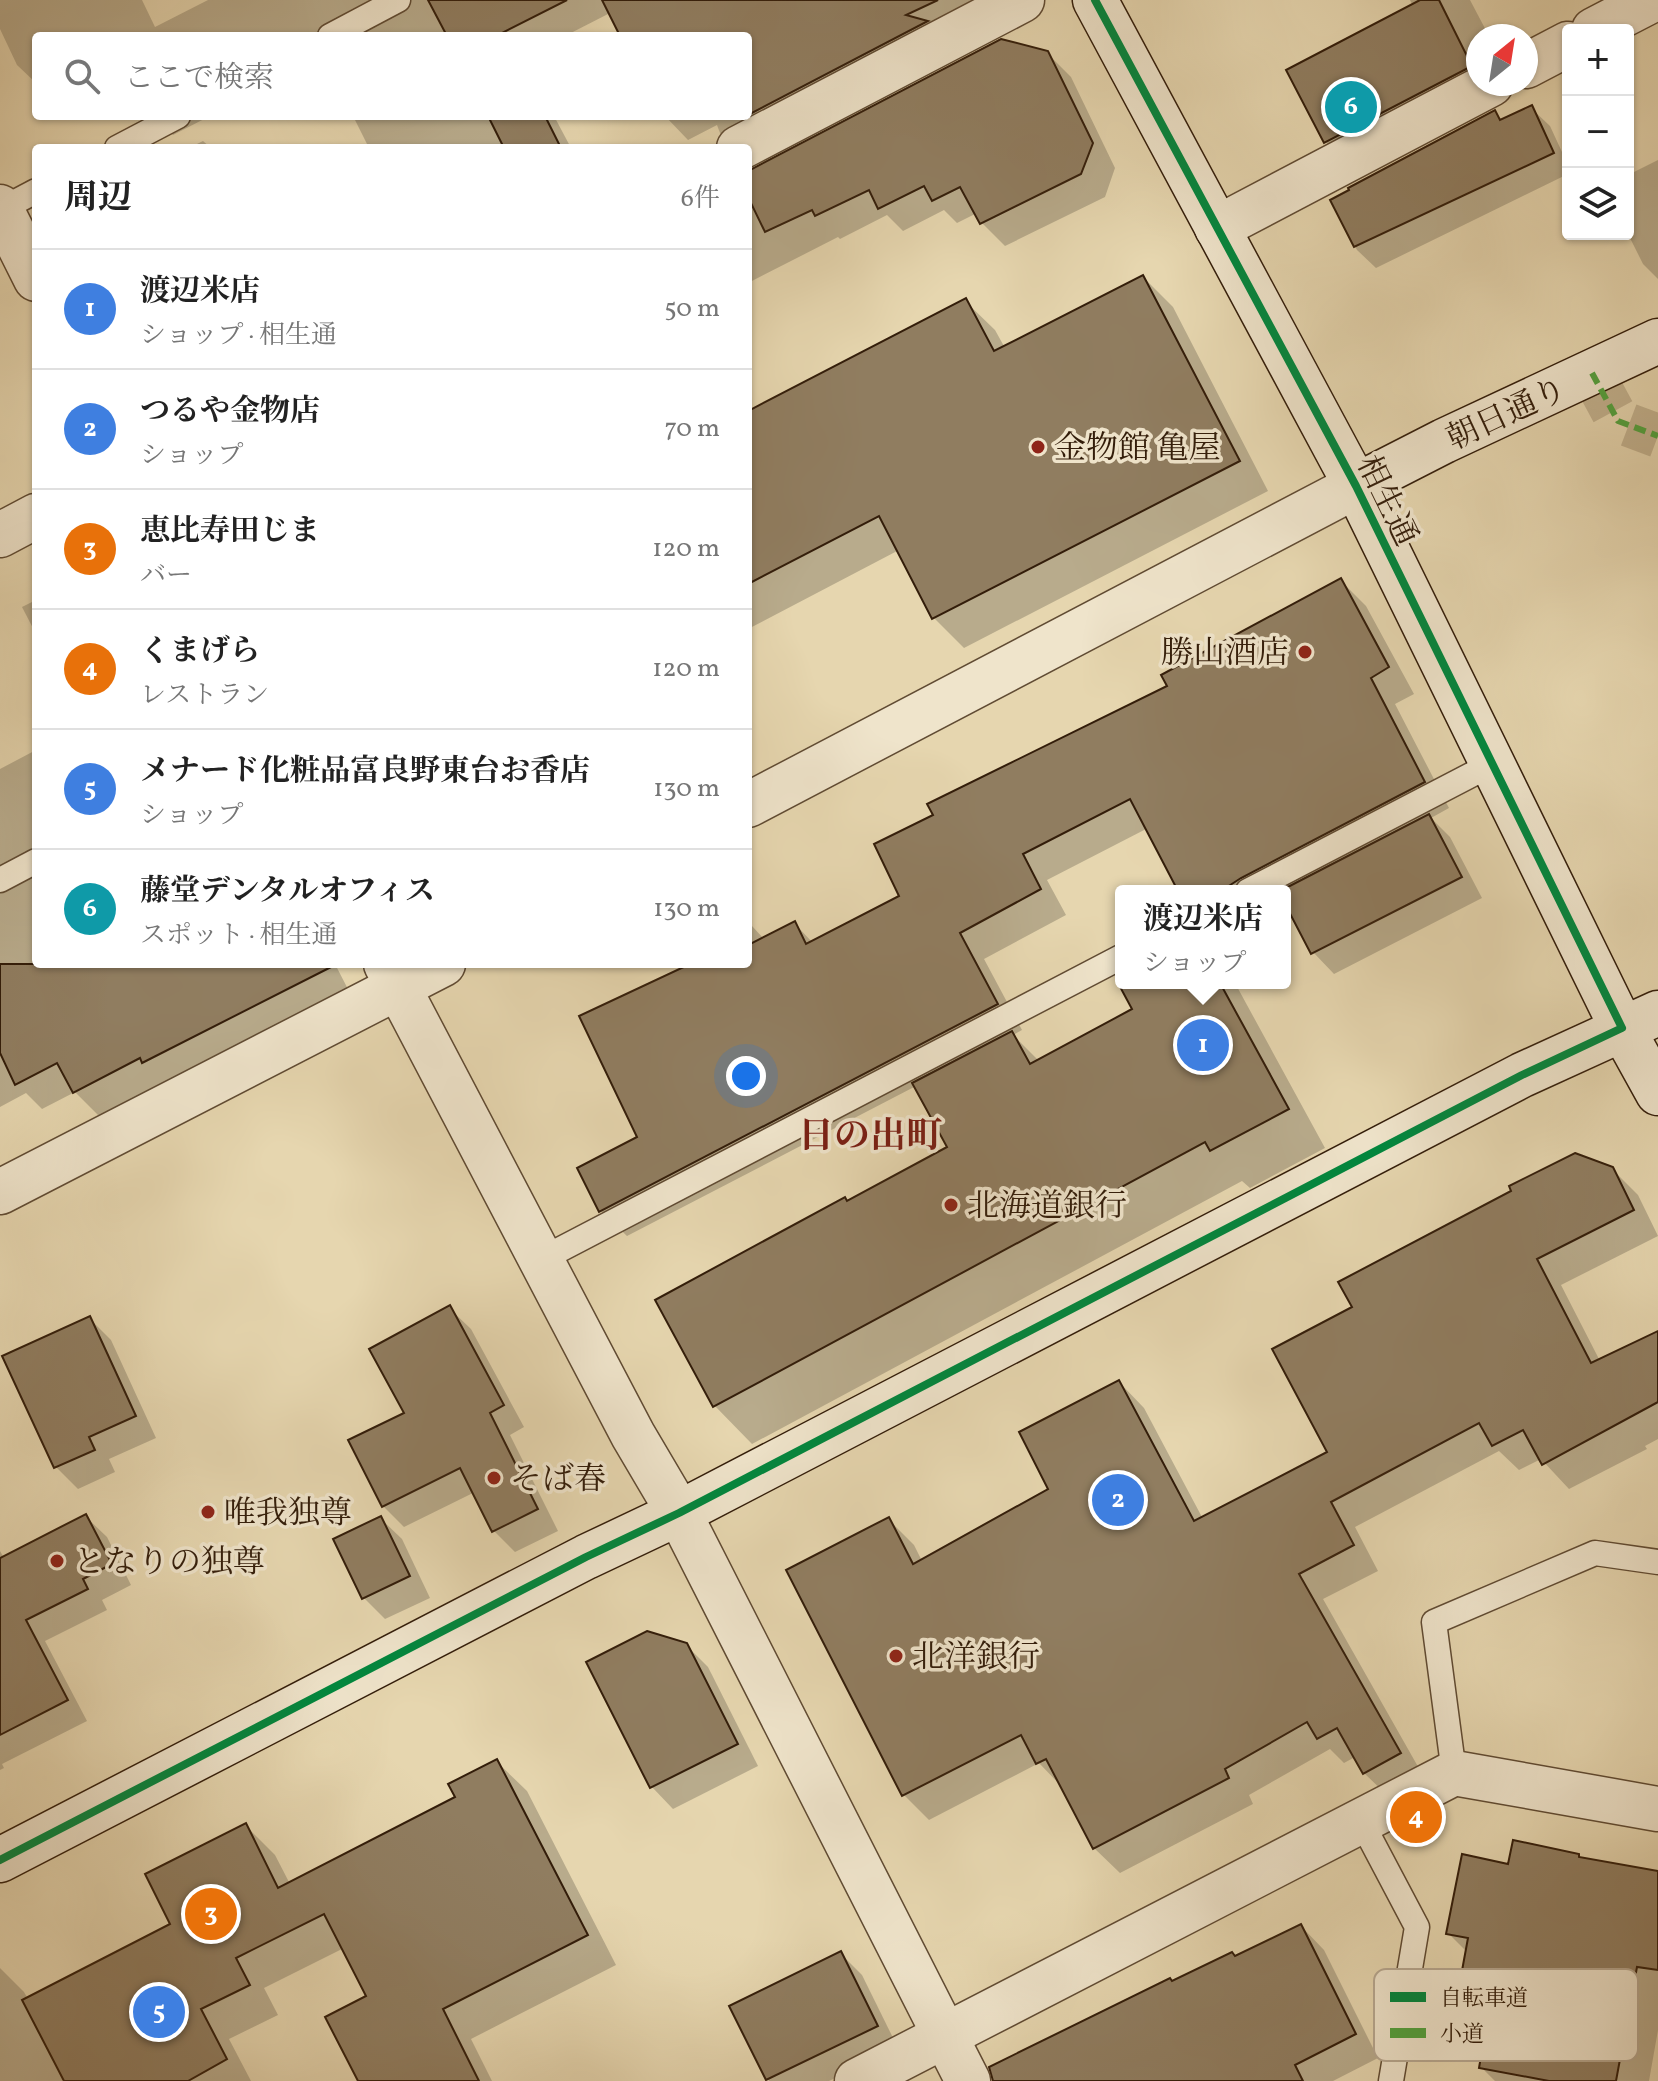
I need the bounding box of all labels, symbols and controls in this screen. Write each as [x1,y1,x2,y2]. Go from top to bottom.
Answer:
north arrow [1466,24,1538,96]
map controls [1562,24,1634,240]
button: + [1562,24,1634,96]
search box [32,32,752,120]
icon: search [60,54,104,98]
text: ここで検索 [124,58,274,100]
pin: 6 [1325,77,1377,137]
button: − [1562,96,1634,168]
button: layers [1562,168,1634,240]
text: 周辺 [64,176,132,223]
text: 6件 [681,181,720,217]
text: 渡辺米店 [140,271,260,313]
text: 1 [85,291,95,327]
text: 50 m [664,291,720,327]
text: ショップ · 相生通 [140,318,337,354]
street label: 朝日通り [1440,369,1575,463]
text: つるや金物店 [140,391,320,433]
text: 2 [83,411,97,447]
text: 70 m [665,411,720,447]
place label: 金物館 亀屋 [1054,428,1220,472]
text: ショップ [140,438,243,474]
marker: 金物館 亀屋 [1029,438,1047,456]
street label: 相生通 [1344,449,1426,554]
text: 恵比寿田じま [140,511,320,553]
text: 3 [83,531,97,567]
text: 120 m [652,531,720,567]
text: バー [140,558,192,594]
text: くまげら [140,631,260,673]
place label: 勝山酒店 [1161,633,1289,677]
marker: 勝山酒店 [1296,643,1314,661]
text: 4 [82,651,98,687]
text: 120 m [652,651,720,687]
text: レストラン [140,678,269,714]
text: メナード化粧品富良野東台お香店 [140,751,590,793]
text: 5 [84,771,96,807]
text: 130 m [653,771,720,807]
text: ショップ [140,798,243,834]
text: 藤堂デンタルオフィス [140,871,435,913]
popup [1115,885,1291,989]
text: 6 [83,891,97,927]
text: 130 m [653,891,720,927]
text: 渡辺米店 [1143,899,1263,941]
text: スポット · 相生通 [140,918,338,954]
text: ショップ [1143,946,1246,982]
pin: 1 [1177,1015,1229,1075]
your location [726,1056,766,1096]
district label: 日の出町 [798,1113,942,1163]
place label: 北海道銀行 [967,1186,1127,1230]
marker: 北海道銀行 [942,1196,960,1214]
place label: そば春 [510,1459,606,1503]
marker: そば春 [485,1469,503,1487]
pin: 2 [1092,1470,1144,1530]
place label: 唯我独尊 [224,1493,352,1537]
marker: 唯我独尊 [199,1503,217,1521]
place label: となりの独尊 [73,1542,265,1586]
marker: となりの独尊 [48,1552,66,1570]
place label: 北洋銀行 [912,1637,1040,1681]
marker: 北洋銀行 [887,1647,905,1665]
pin: 4 [1390,1787,1442,1847]
pin: 3 [185,1884,237,1944]
legend [1374,1969,1638,2061]
pin: 5 [133,1982,185,2042]
text: 自転車道 [1440,1984,1528,2015]
text: 小道 [1440,2020,1484,2051]

